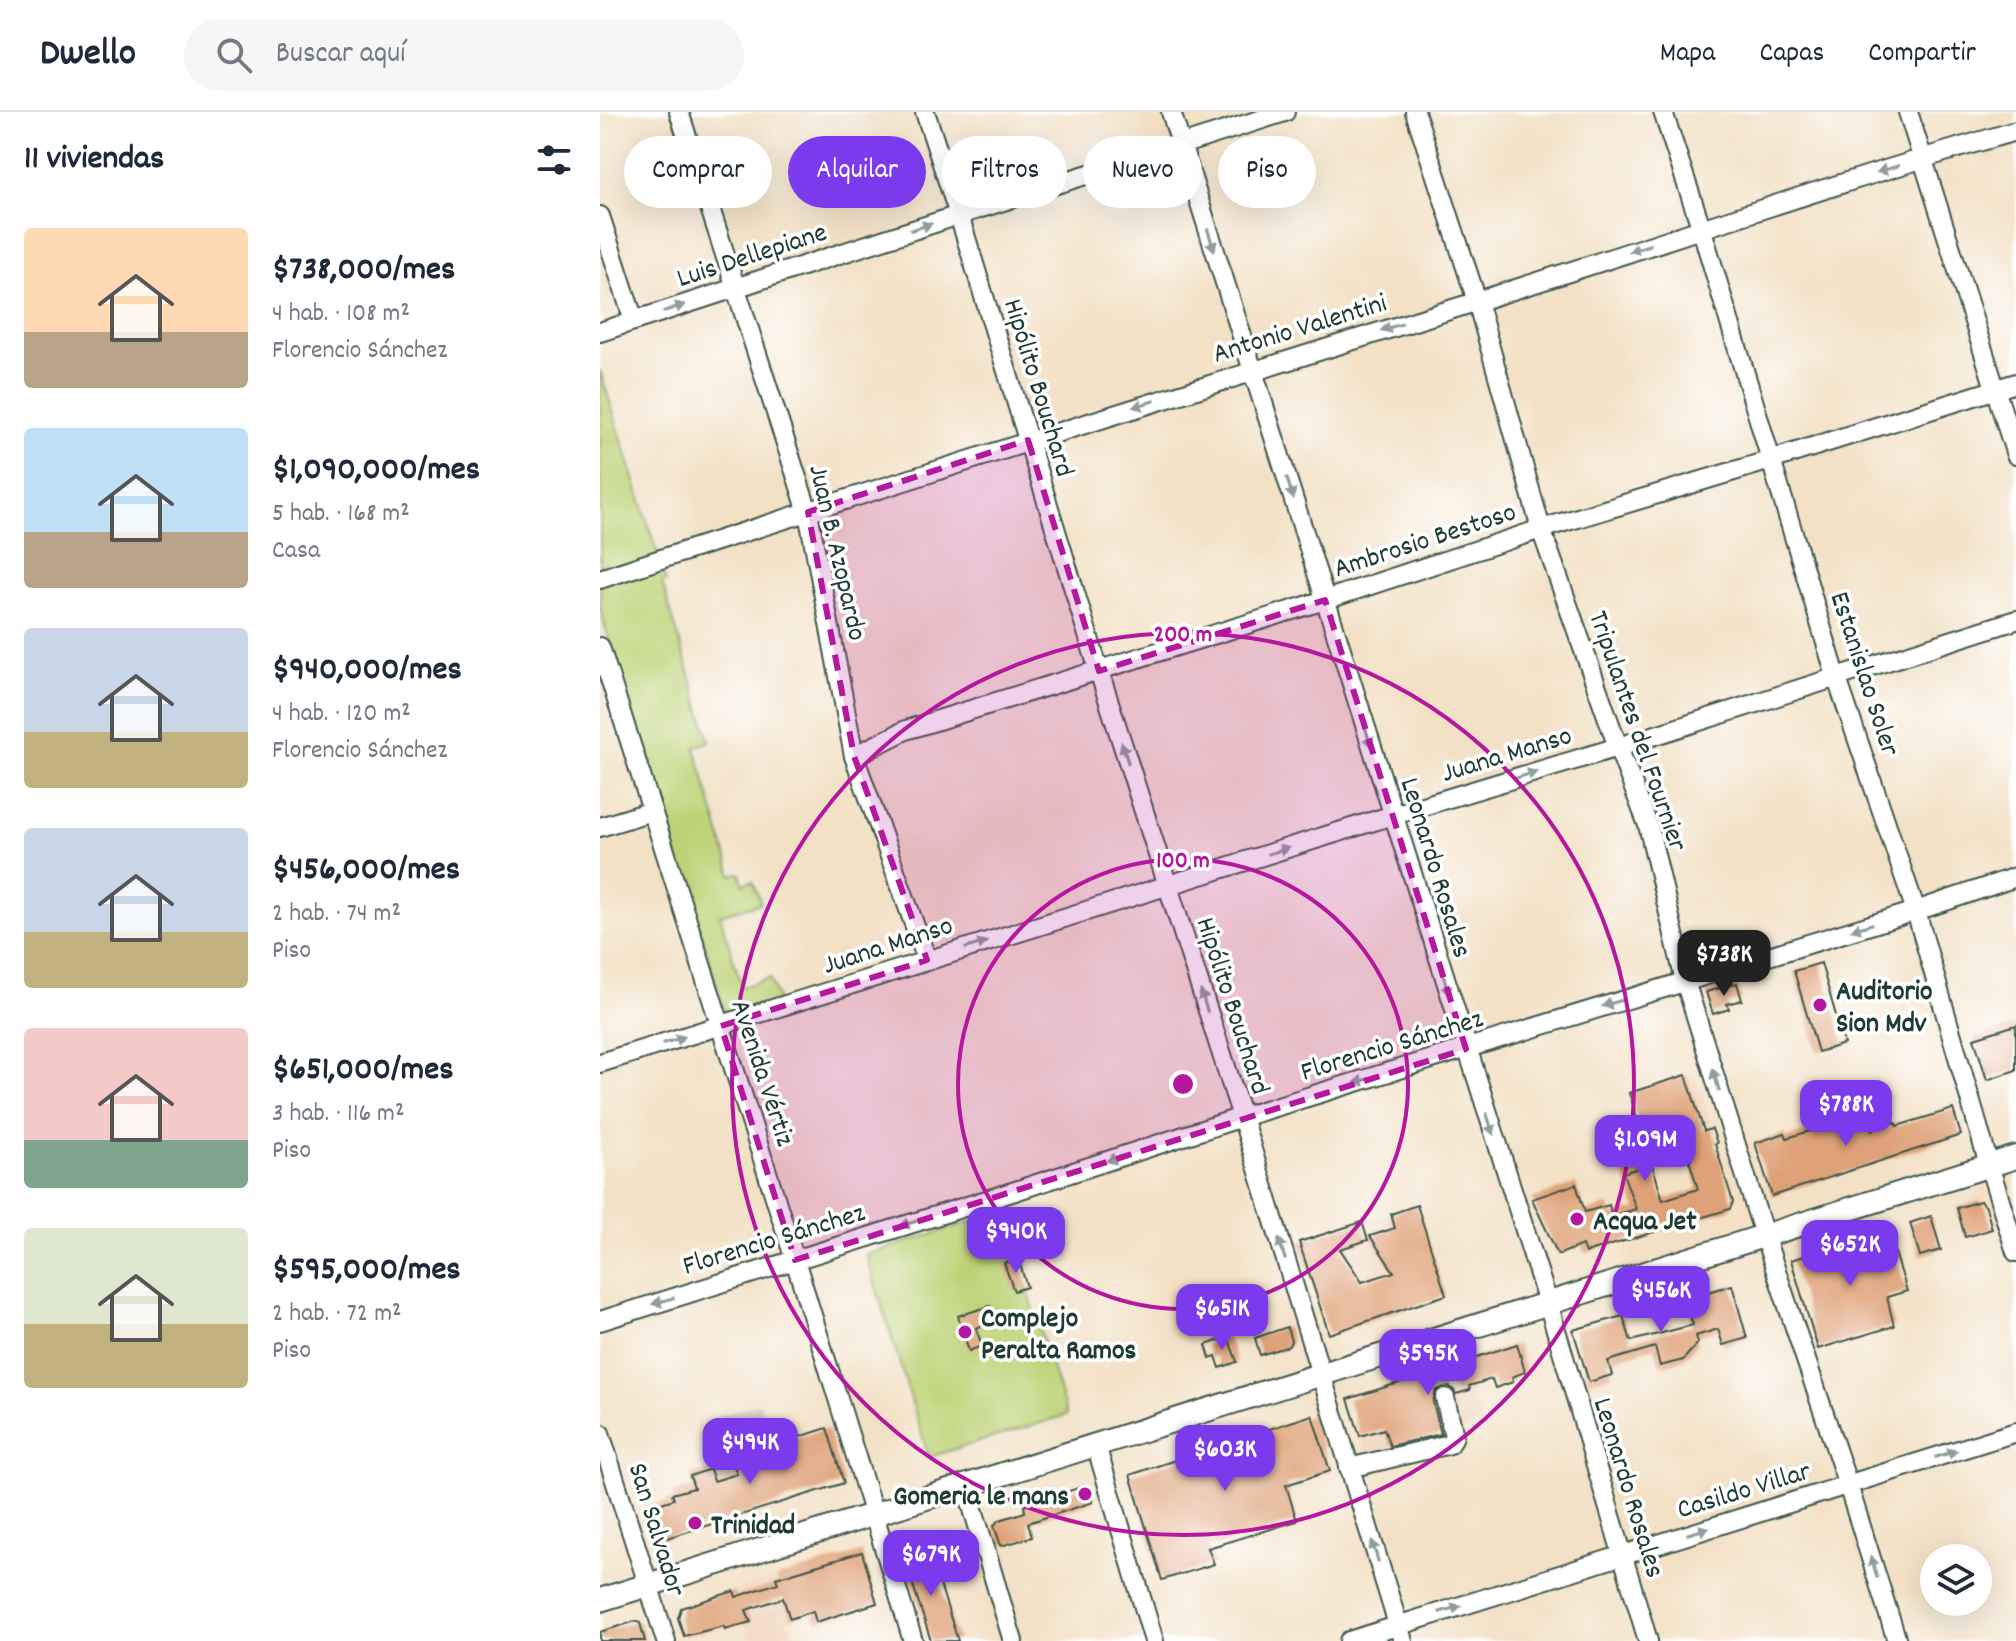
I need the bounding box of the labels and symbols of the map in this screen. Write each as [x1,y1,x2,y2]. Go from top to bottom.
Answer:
one-way arrow [1875,163,1899,176]
street label: Luis Dellepiane [672,215,833,301]
one-way arrow [910,221,934,233]
one-way arrow [1206,228,1218,252]
one-way arrow [1627,242,1651,254]
street label: Antonio Valentini [1209,285,1392,376]
street label: Hipólito Bouchard [990,294,1082,482]
one-way arrow [662,301,686,313]
one-way arrow [1380,321,1404,334]
one-way arrow [1132,398,1156,411]
street label: Juan B. Azopardo [795,461,875,645]
one-way arrow [1284,476,1296,500]
street label: Ambrosio Bestoso [1329,494,1522,591]
street label: Estanislao Soler [1817,587,1908,762]
street label: Tripulantes del Fournier [1575,606,1695,858]
text: 200 m [1154,619,1212,653]
street label: Juana Manso [1437,718,1578,796]
one-way arrow [1362,724,1374,748]
one-way arrow [1118,741,1130,765]
one-way arrow [1514,768,1538,781]
street label: Leonardo Rosales [1387,773,1480,963]
one-way arrow [1266,844,1290,857]
text: 100 m [1156,845,1210,879]
street label: Juana Manso [818,908,959,988]
street label: Hipólito Bouchard [1183,913,1278,1100]
one-way arrow [1849,921,1873,934]
pin: $738K [1668,930,1780,998]
one-way arrow [964,938,988,951]
one-way arrow [1440,972,1452,996]
place label: Auditorio Sion Mdv [1836,974,1932,1046]
one-way arrow [1197,988,1210,1012]
street label: Avenida Vértiz [718,995,803,1152]
marker: Auditorio Sion Mdv [1811,996,1829,1014]
one-way arrow [1601,998,1625,1010]
street label: Florencio Sánchez [1296,1001,1489,1095]
one-way arrow [663,1033,687,1046]
one-way arrow [1709,1068,1722,1092]
centre of rings [1169,1070,1197,1098]
one-way arrow [1352,1074,1376,1087]
pin: $788K [1790,1080,1902,1148]
one-way arrow [1484,1112,1497,1136]
pin: $1.09M [1580,1115,1710,1183]
one-way arrow [1104,1152,1128,1165]
street label: Florencio Sánchez [678,1195,871,1289]
place label: Acqua Jet [1593,1204,1697,1244]
pin: $940K [960,1207,1072,1275]
marker: Acqua Jet [1568,1210,1586,1228]
one-way arrow [899,1217,923,1230]
pin: $652K [1794,1220,1906,1288]
one-way arrow [1275,1236,1288,1260]
pin: $456K [1605,1266,1717,1334]
pin: $651K [1166,1284,1278,1352]
one-way arrow [651,1295,675,1308]
place label: Complejo Peralta Ramos [981,1301,1137,1373]
marker: Complejo Peralta Ramos [956,1323,974,1341]
pin: $595K [1372,1329,1484,1397]
street label: Leonardo Rosales [1580,1393,1673,1583]
pin: $494K [694,1418,806,1486]
pin: $603K [1169,1425,1281,1493]
one-way arrow [1935,1447,1959,1460]
street label: Casildo Villar [1673,1453,1817,1532]
street label: San Salvador [615,1459,694,1603]
place label: Gomeria le mans [893,1479,1069,1519]
marker: Gomeria le mans [1076,1485,1094,1503]
place label: Trinidad [711,1508,795,1548]
marker: Trinidad [686,1514,704,1532]
one-way arrow [1687,1525,1711,1537]
pin: $679K [875,1530,987,1598]
one-way arrow [1368,1538,1381,1562]
one-way arrow [1867,1554,1880,1578]
one-way arrow [1438,1602,1462,1615]

